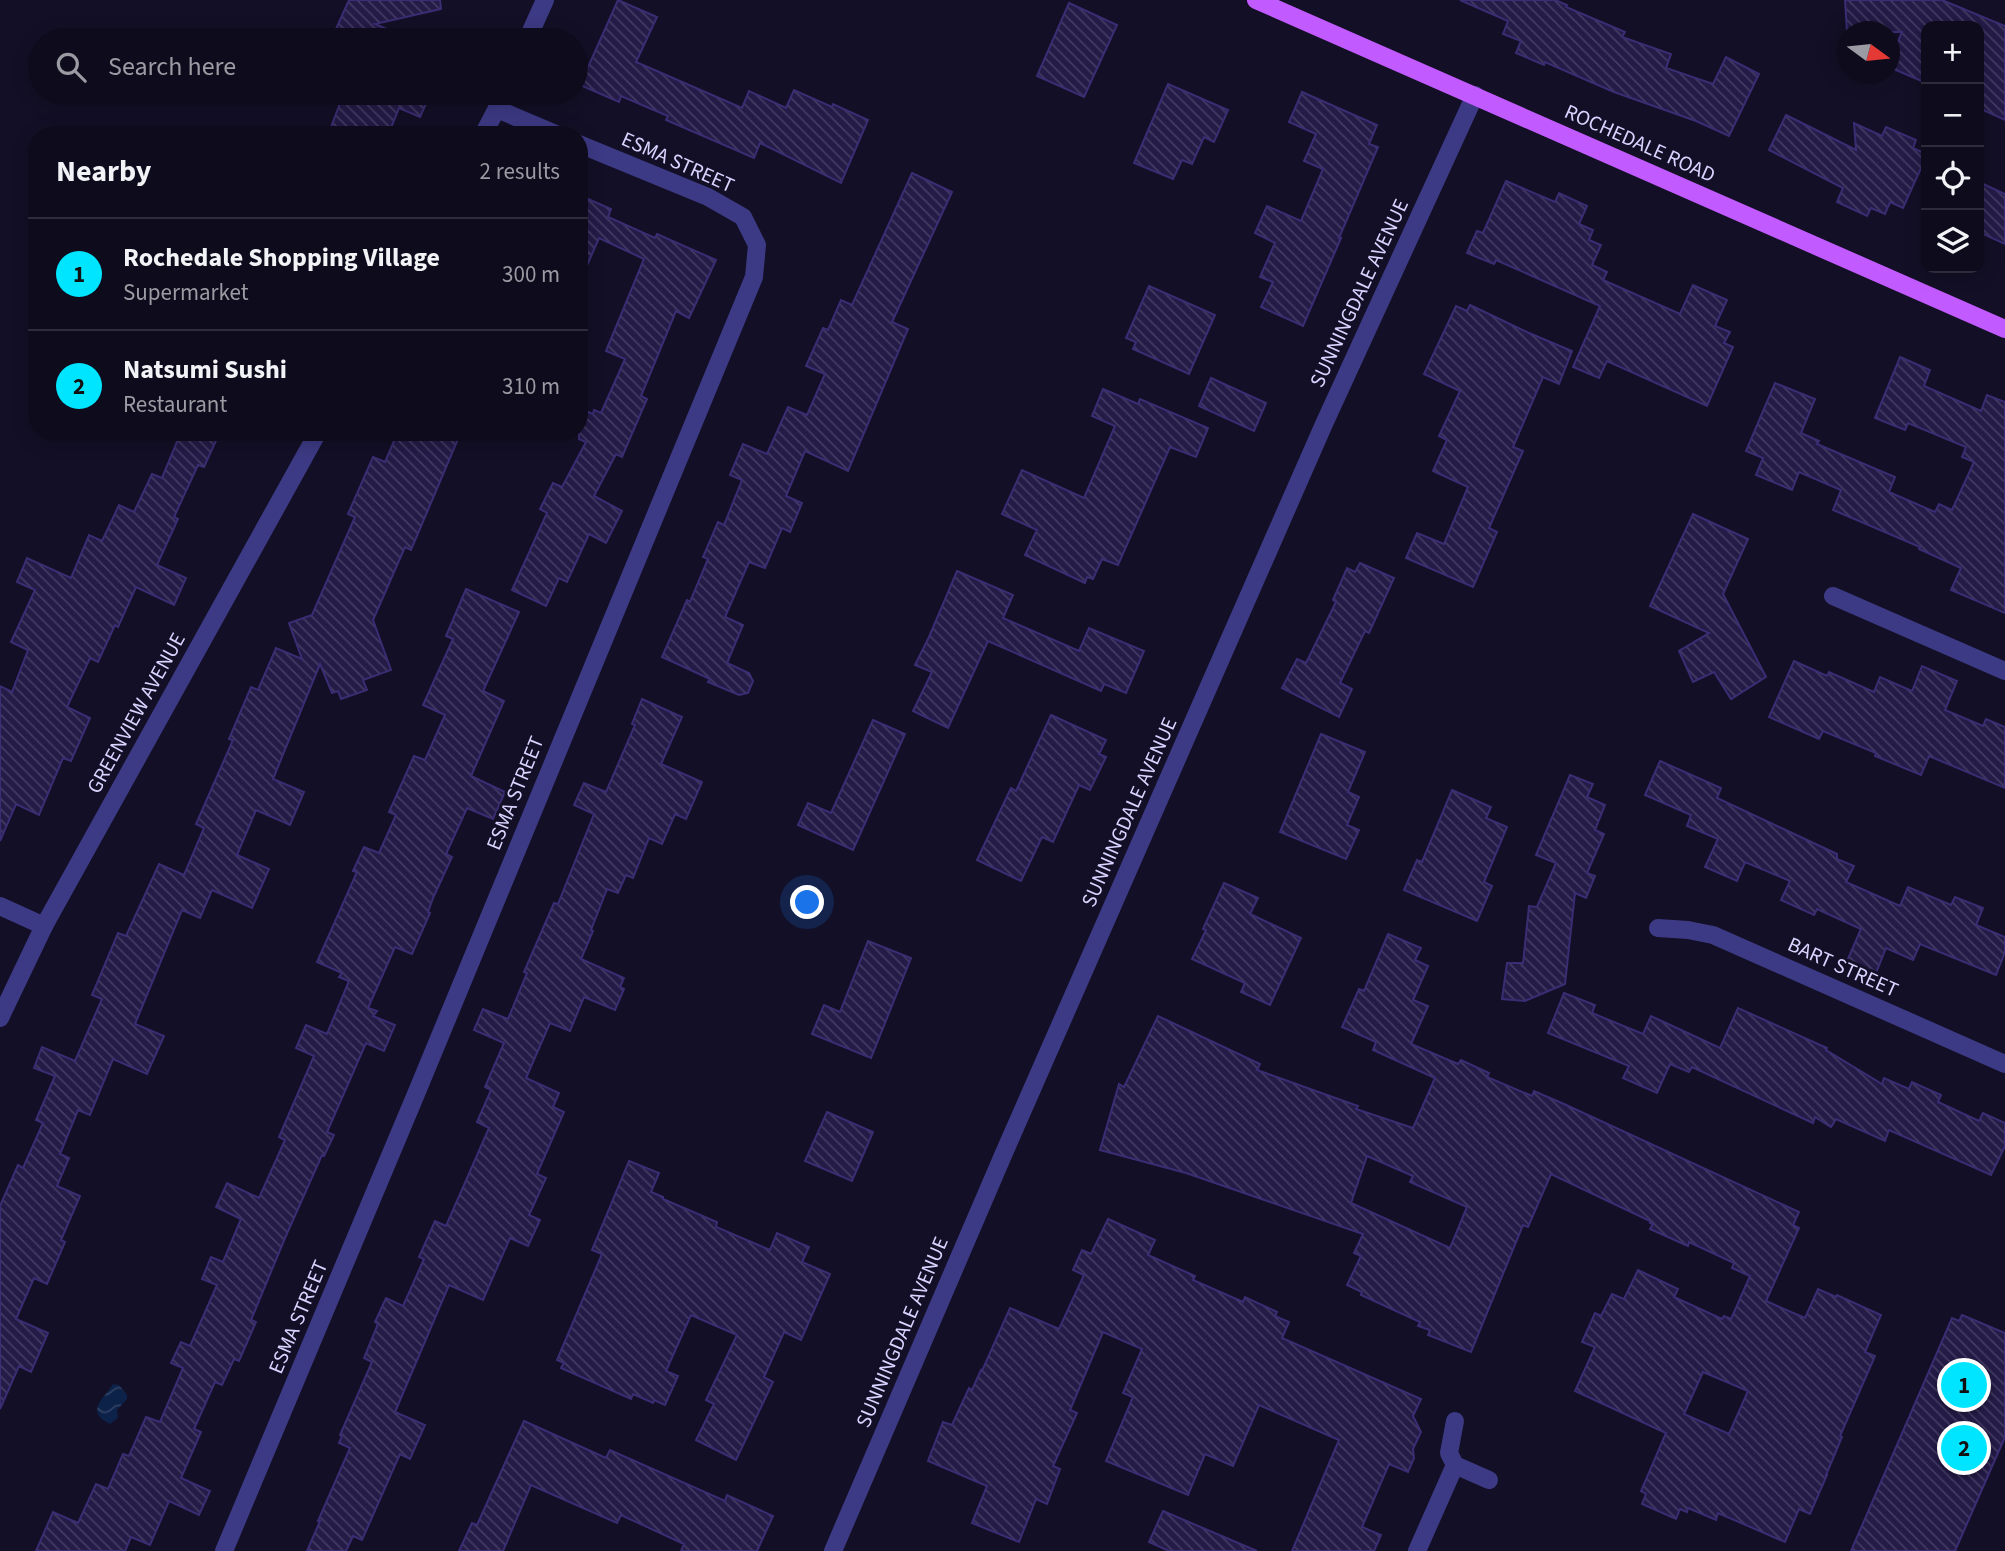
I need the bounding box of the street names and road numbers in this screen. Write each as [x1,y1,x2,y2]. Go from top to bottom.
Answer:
street label: ROCHEDALE ROAD [1560,96,1720,190]
street label: ESMA STREET [617,124,739,200]
street label: SUNNINGDALE AVENUE [1302,194,1416,392]
street label: GREENVIEW AVENUE [79,627,193,799]
street label: SUNNINGDALE AVENUE [1074,712,1184,912]
street label: ESMA STREET [479,731,551,855]
street label: BART STREET [1783,929,1903,1005]
street label: SUNNINGDALE AVENUE [848,1232,956,1432]
street label: ESMA STREET [261,1256,335,1378]

